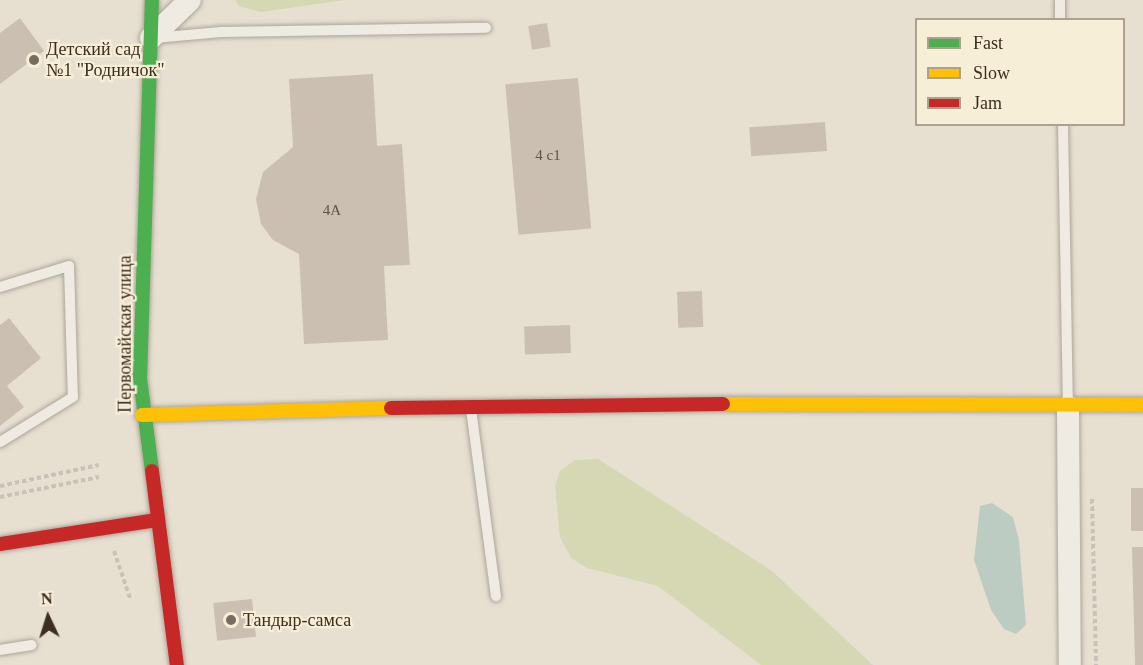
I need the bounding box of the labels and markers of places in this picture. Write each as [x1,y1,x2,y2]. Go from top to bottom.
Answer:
place label: Детский сад №1 "Родничок" [46,39,165,82]
marker: Детский сад №1 "Родничок" [27,53,41,67]
place label: Тандыр-самса [243,609,351,631]
marker: Тандыр-самса [224,613,238,627]

